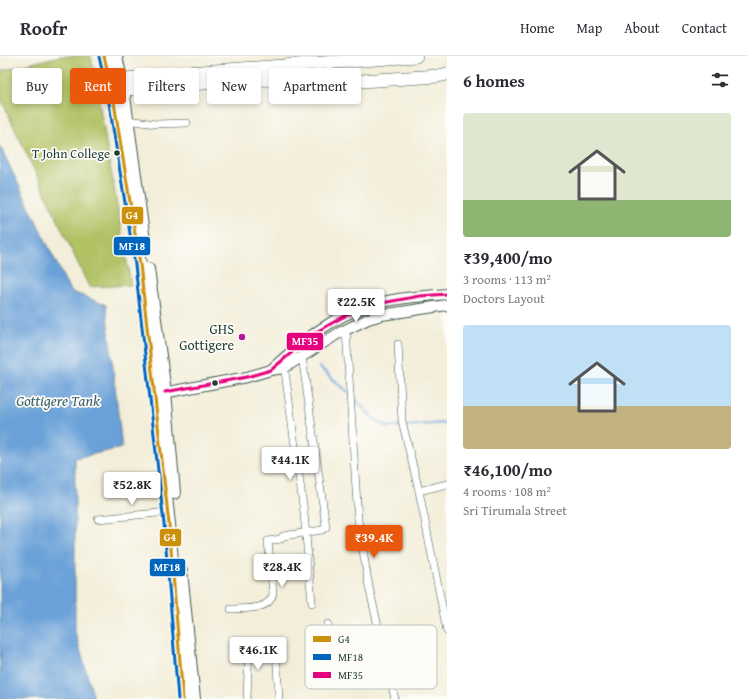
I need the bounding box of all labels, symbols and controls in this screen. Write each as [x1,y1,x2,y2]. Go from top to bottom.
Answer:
text: Roofr [20,14,67,42]
text: Home [520,18,555,38]
text: Map [577,18,602,38]
text: About [624,18,660,38]
text: Contact [682,18,727,38]
chip: Buy [12,68,62,104]
chip: Rent [70,68,126,104]
chip: Filters [134,68,199,104]
chip: New [207,68,261,104]
chip: Apartment [269,68,361,104]
text: 6 homes [463,68,525,93]
icon: filters [709,69,731,91]
icon: home [561,139,633,211]
place label: T John College [32,144,110,163]
marker: T John College [112,148,122,158]
line badge: G4 [121,206,144,225]
text: G4 [126,207,138,223]
line badge: MF18 [113,236,151,256]
text: MF18 [119,238,146,254]
text: ₹39,400/mo [463,245,552,270]
text: 3 rooms · 113 m² [463,270,551,289]
pin: ₹22.5K [323,289,389,323]
text: Doctors Layout [463,289,545,308]
text: ₹22.5K [337,292,375,311]
place label: GHS Gottigere [179,319,234,355]
marker: GHS Gottigere [237,332,247,342]
line badge: MF35 [286,332,324,351]
text: MF35 [292,333,319,349]
icon: home [561,351,633,423]
unlabelled marker [210,378,220,388]
water label: Gottigere Tank [16,390,100,411]
pin: ₹44.1K [257,447,323,481]
text: ₹44.1K [271,450,309,469]
text: ₹46,100/mo [463,457,552,482]
pin: ₹52.8K [99,472,165,506]
text: ₹52.8K [113,475,151,494]
text: 4 rooms · 108 m² [463,482,551,501]
text: Sri Tirumala Street [463,501,567,520]
pin: ₹39.4K [341,525,407,559]
line badge: G4 [159,528,182,547]
text: ₹39.4K [355,528,393,547]
text: G4 [164,529,176,545]
pin: ₹28.4K [249,554,315,588]
text: ₹28.4K [263,557,301,576]
line badge: MF18 [149,558,186,577]
text: MF18 [154,559,181,575]
legend [305,625,437,689]
text: G4 [338,631,350,647]
pin: ₹46.1K [225,637,291,671]
text: ₹46.1K [239,640,277,659]
text: MF18 [338,649,363,665]
text: MF35 [338,667,363,683]

